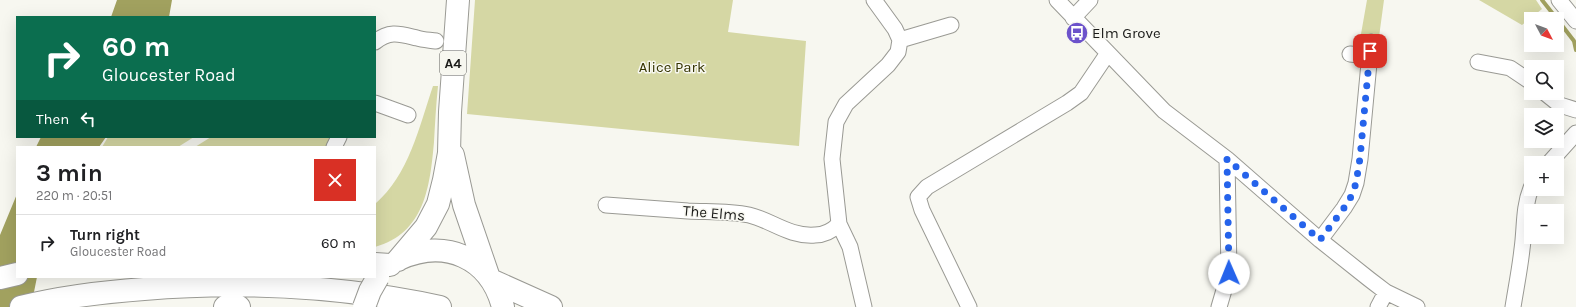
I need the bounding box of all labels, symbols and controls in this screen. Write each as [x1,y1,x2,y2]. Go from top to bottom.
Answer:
north arrow [1524,12,1564,52]
map controls [1524,12,1564,244]
bus stop icon: Elm Grove [1064,20,1090,46]
place label: Elm Grove [1092,24,1161,42]
text: 60 m [102,30,170,63]
icon: right [36,32,88,84]
pin [1353,34,1387,68]
icon: arrive [1359,40,1381,62]
road number: A4 [440,51,466,75]
park label: Alice Park [639,58,705,76]
button: search [1524,60,1564,100]
text: Gloucester Road [102,64,236,86]
icon: left [77,108,99,130]
button: layers [1524,108,1564,148]
text: Then [36,110,69,128]
button: + [1524,156,1564,196]
text: 3 min [36,159,103,187]
button: close [314,159,356,201]
text: 220 m · 20:51 [36,188,112,203]
street label: The Elms [682,201,746,225]
button: − [1524,204,1564,244]
text: Turn right [70,226,140,244]
icon: right [36,232,58,254]
text: 60 m [321,234,356,252]
text: Gloucester Road [70,244,166,259]
position arrow [1208,252,1250,294]

